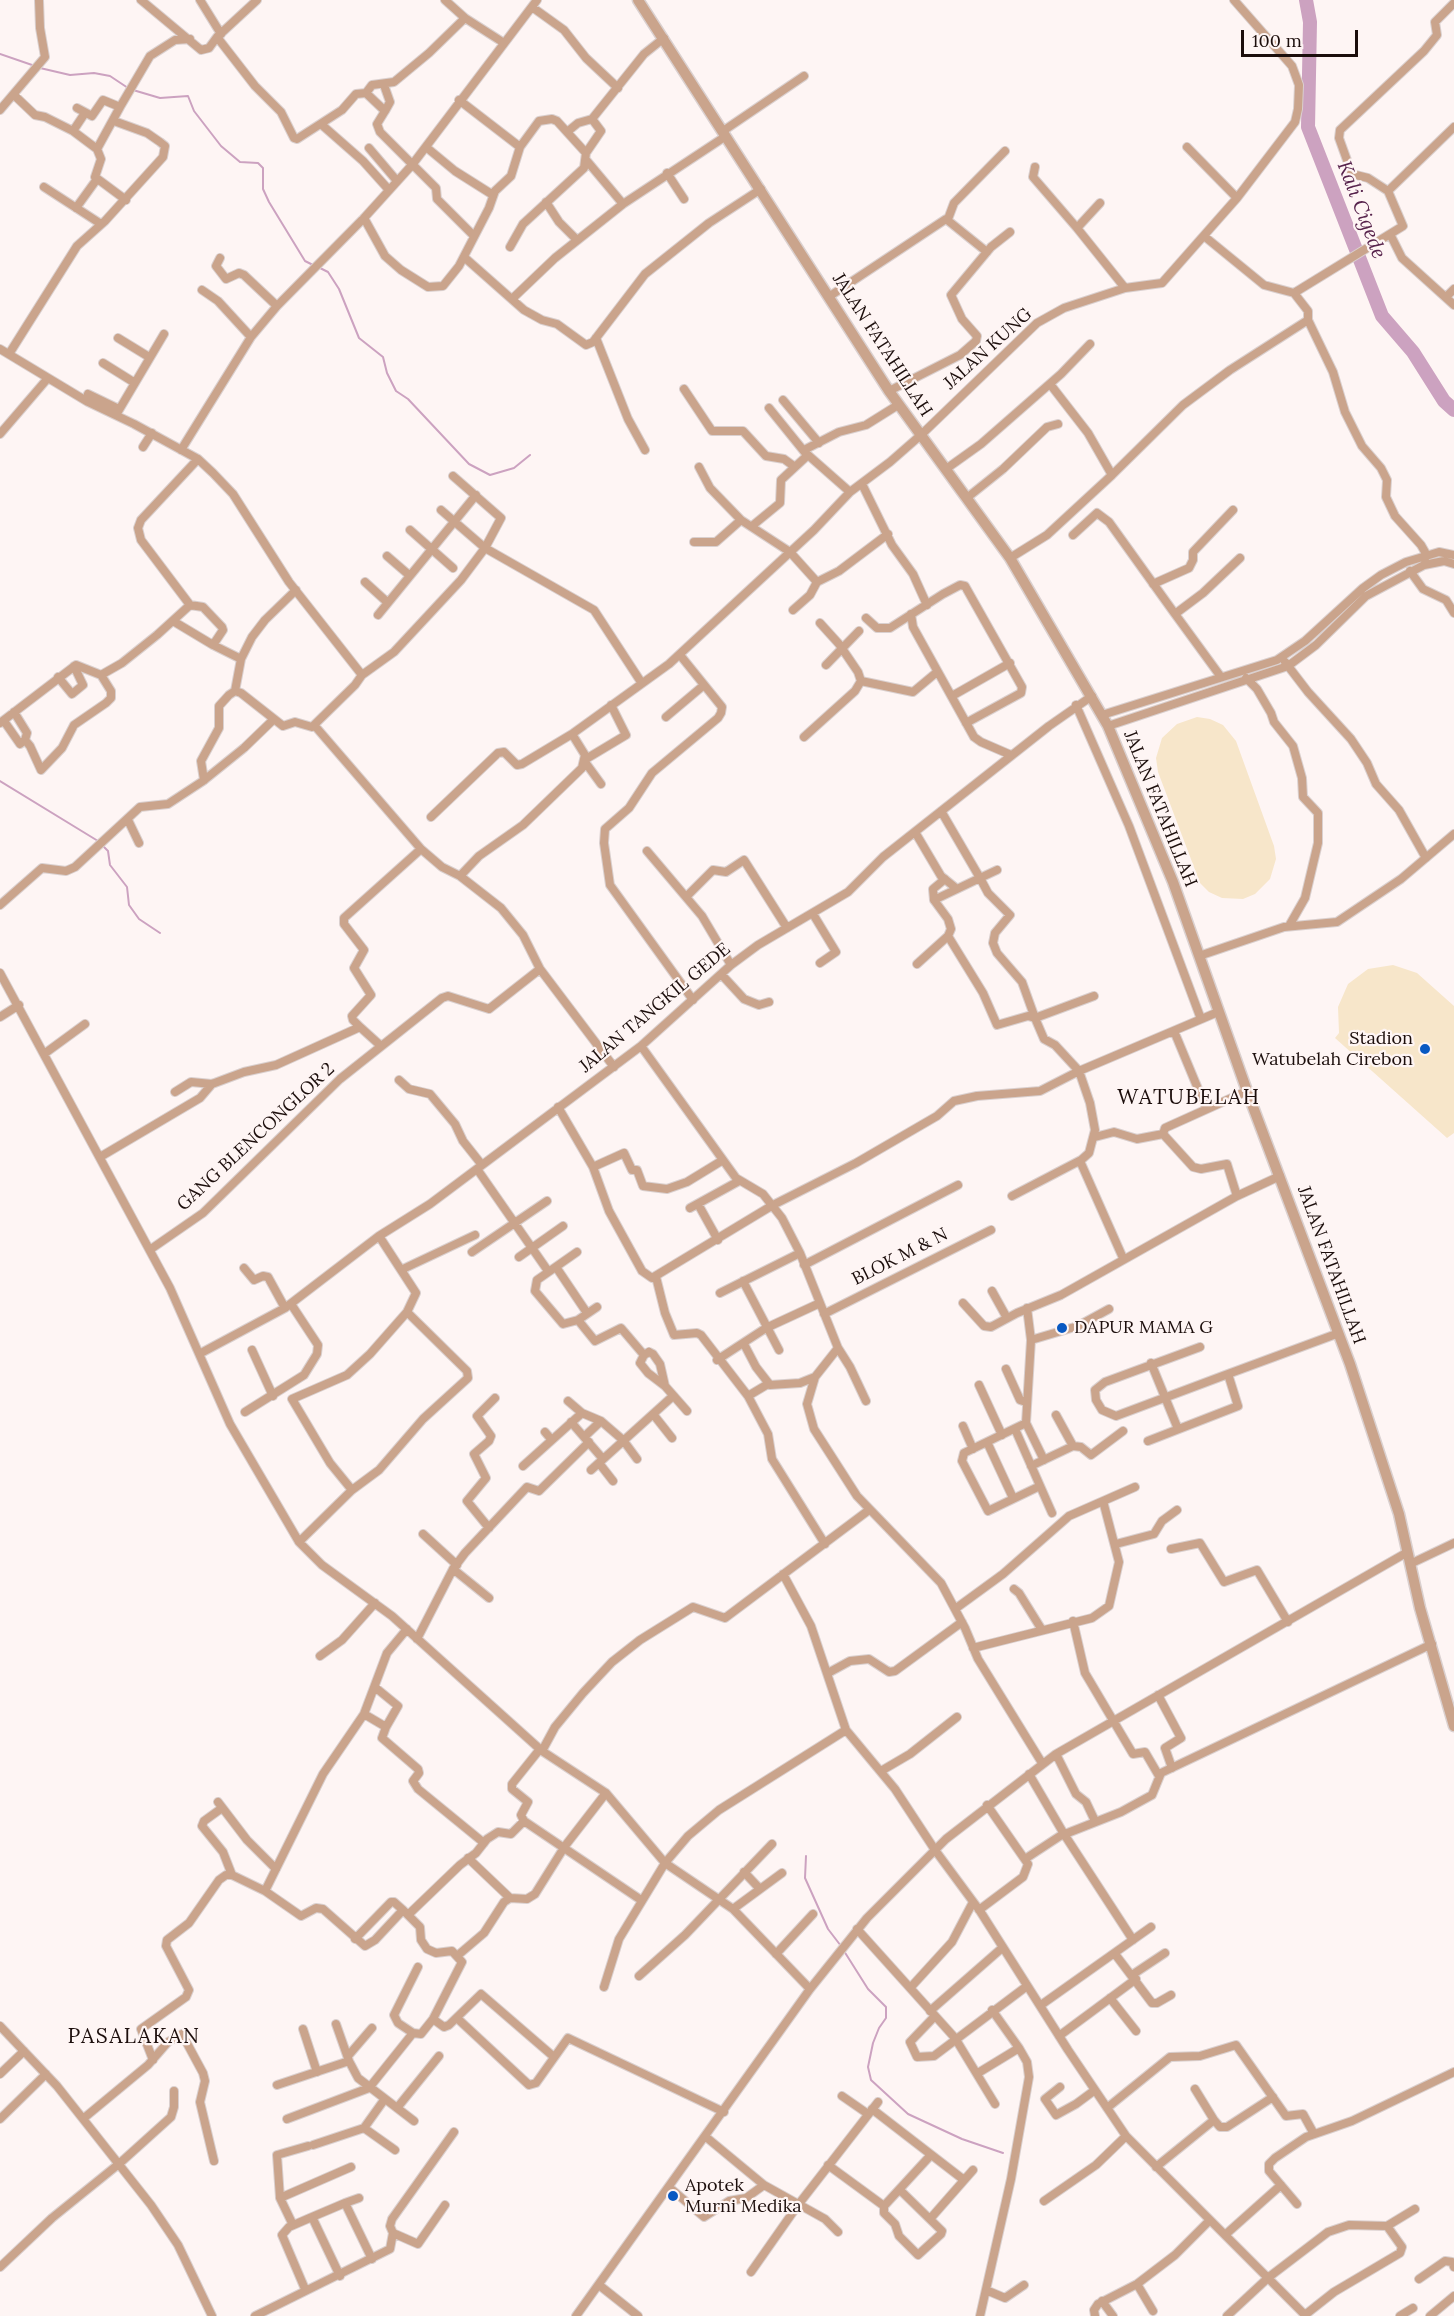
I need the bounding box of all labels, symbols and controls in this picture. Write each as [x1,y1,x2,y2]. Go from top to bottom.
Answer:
scale bar [1244,18,1361,56]
text: 100 m [1252,29,1302,52]
water label: Kali Cigede [1331,158,1391,262]
street label: JALAN FATAHILLAH [828,269,936,421]
street label: JALAN KUNG [940,304,1036,394]
street label: JALAN FATAHILLAH [1119,728,1201,890]
street label: JALAN TANGKIL GEDE [575,939,735,1077]
place label: Stadion Watubelah Cirebon [1252,1028,1413,1070]
marker: Stadion Watubelah Cirebon [1418,1042,1432,1056]
street label: GANG BLENCONGLOR 2 [173,1058,339,1216]
district label: WATUBELAH [1117,1085,1261,1111]
street label: JALAN FATAHILLAH [1292,1183,1370,1347]
street label: BLOK M & N [849,1224,951,1290]
place label: DAPUR MAMA G [1074,1317,1213,1339]
marker: DAPUR MAMA G [1055,1321,1069,1335]
district label: PASALAKAN [68,2024,200,2050]
place label: Apotek Murni Medika [685,2175,802,2218]
marker: Apotek Murni Medika [666,2189,680,2203]

